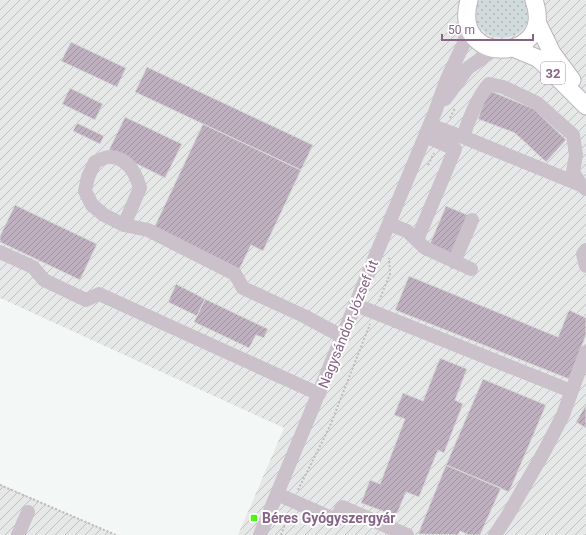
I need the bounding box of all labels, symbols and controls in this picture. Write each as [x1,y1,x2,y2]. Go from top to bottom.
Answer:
scale bar [442,16,533,42]
text: 50 m [448,23,475,37]
road number: 32 [541,62,565,84]
street label: Nagysándor József út [315,257,381,390]
place label: Béres Gyógyszergyár [262,510,396,526]
marker: Béres Gyógyszergyár [249,513,259,523]

